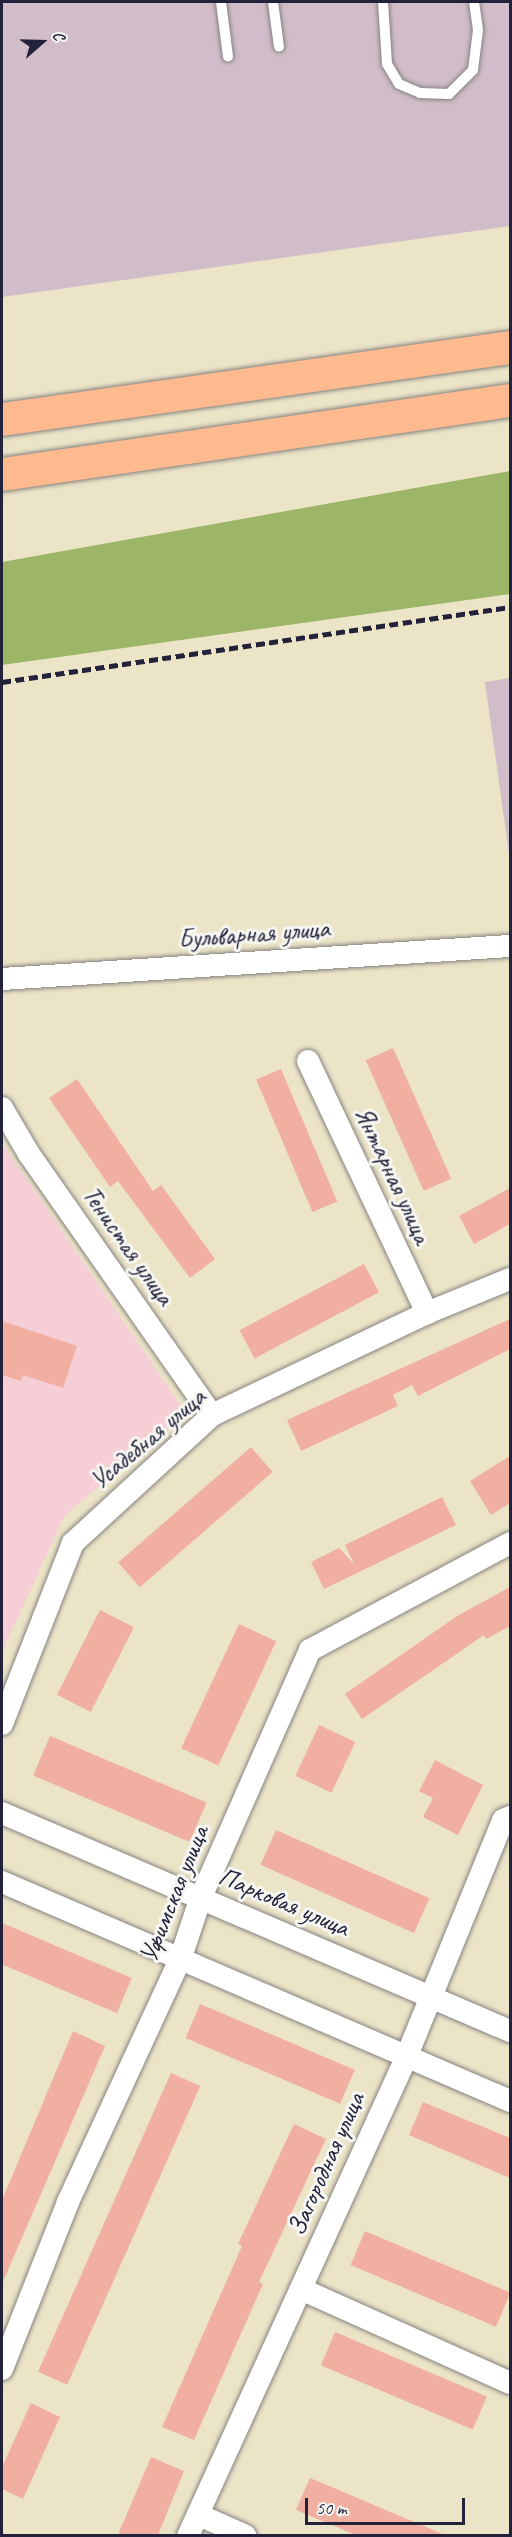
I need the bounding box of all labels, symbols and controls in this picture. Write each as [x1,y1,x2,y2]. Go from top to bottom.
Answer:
north arrow [12,12,72,72]
text: С [48,29,70,43]
street label: Бульварная улица [177,913,331,955]
street label: Янтарная улица [348,1101,438,1249]
street label: Тенистая улица [75,1180,181,1312]
street label: Усадебная улица [83,1381,213,1497]
street label: Уфимская улица [132,1821,216,1967]
street label: Парковая улица [214,1860,354,1944]
street label: Загородная улица [280,2086,372,2242]
scale bar [308,2486,468,2524]
text: 50 m [316,2497,347,2519]

